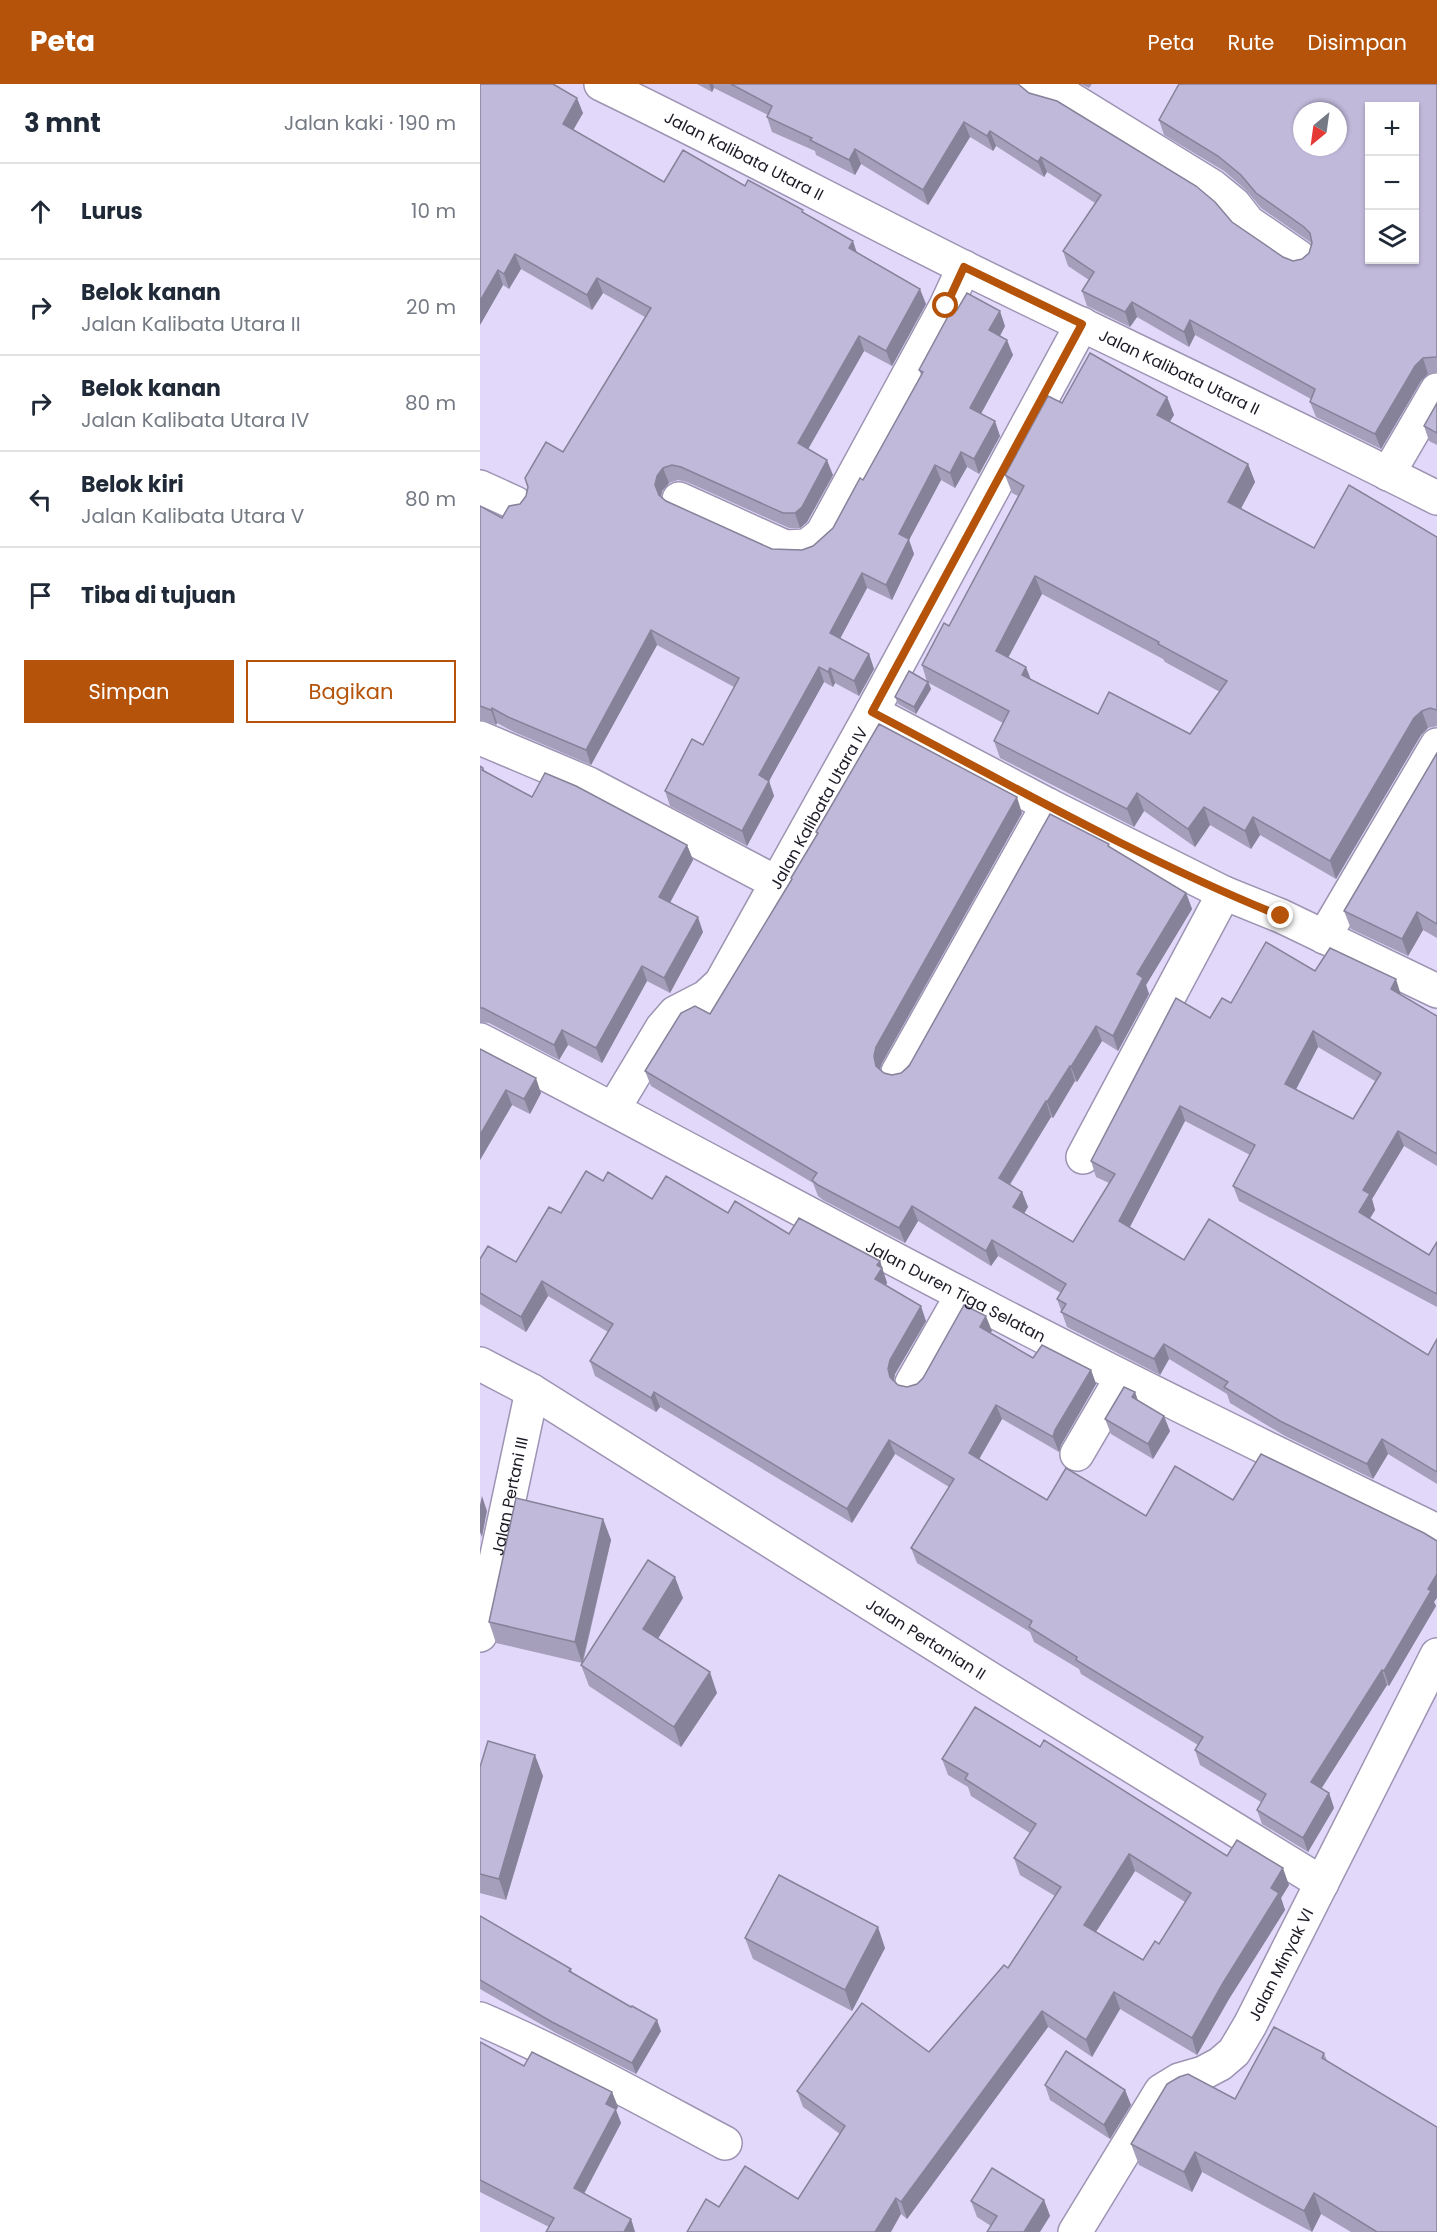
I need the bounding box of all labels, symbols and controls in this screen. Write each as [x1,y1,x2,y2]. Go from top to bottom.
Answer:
text: Peta [30,22,95,61]
text: Peta [1147,28,1195,57]
text: Rute [1228,28,1274,57]
text: Disimpan [1307,28,1407,57]
north arrow [1293,102,1347,156]
map controls [1365,102,1419,264]
button: + [1365,102,1419,156]
text: 3 mnt [24,105,101,141]
street label: Jalan Kalibata Utara II [660,106,827,206]
text: Jalan kaki · 190 m [284,109,456,137]
button: − [1365,156,1419,210]
icon: ahead [24,195,57,228]
text: Lurus [81,196,143,227]
text: 10 m [411,197,456,225]
button: layers [1365,210,1419,264]
text: Belok kanan [81,277,221,308]
icon: right [24,291,57,324]
route start [932,292,958,318]
text: 20 m [406,293,456,321]
text: Jalan Kalibata Utara II [81,310,301,338]
street label: Jalan Kalibata Utara II [1095,324,1263,421]
text: Belok kanan [81,373,221,404]
icon: right [24,387,57,420]
text: 80 m [405,389,456,417]
text: Jalan Kalibata Utara IV [81,406,309,434]
text: Belok kiri [81,469,184,500]
icon: left [24,483,57,516]
text: 80 m [405,485,456,513]
text: Jalan Kalibata Utara V [81,502,304,530]
icon: arrive [24,579,57,612]
text: Tiba di tujuan [81,580,236,611]
button: Simpan [24,660,234,723]
button: Bagikan [246,660,456,723]
street label: Jalan Kalibata Utara IV [764,723,874,894]
route end [1267,902,1293,928]
street label: Jalan Duren Tiga Selatan [862,1235,1050,1348]
street label: Jalan Pertani III [486,1435,534,1558]
street label: Jalan Pertanian II [861,1593,990,1686]
street label: Jalan Minyak VI [1243,1904,1319,2025]

